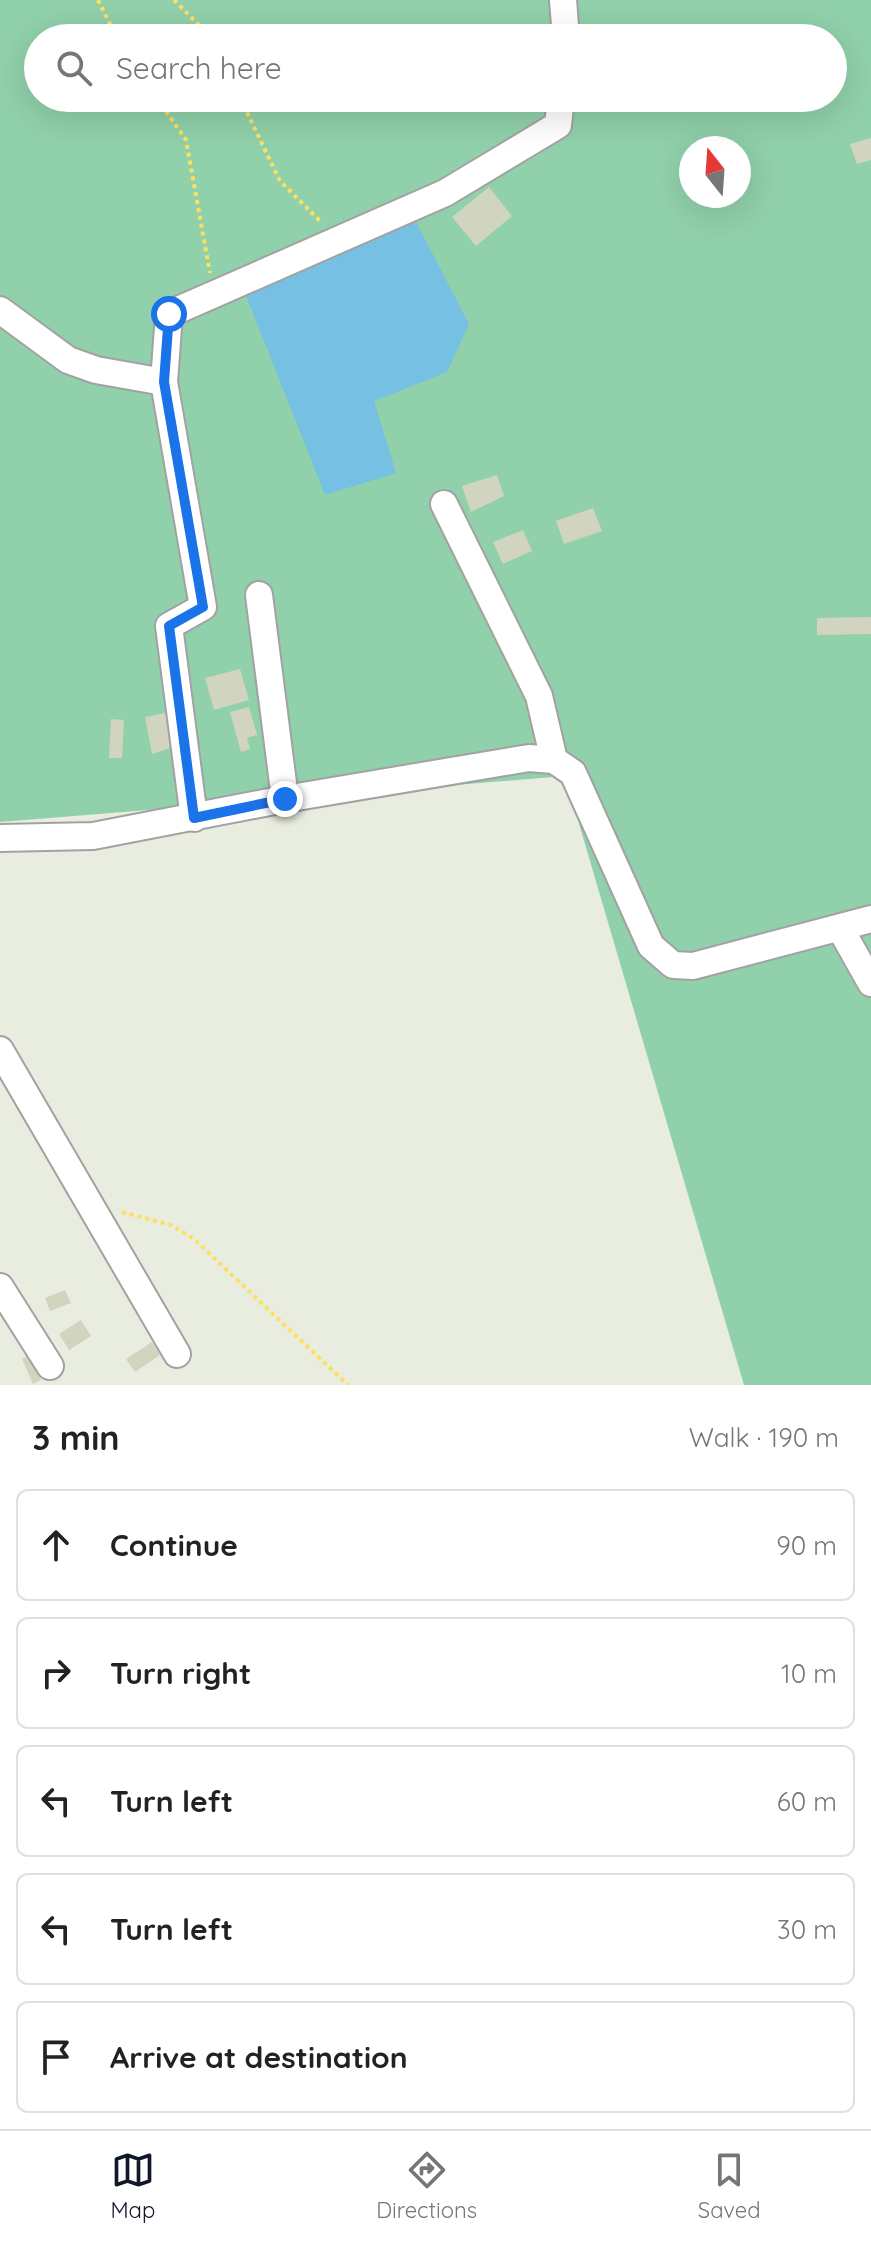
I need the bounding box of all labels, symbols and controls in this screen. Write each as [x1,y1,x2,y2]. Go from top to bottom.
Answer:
search box [24,24,847,112]
icon: search [52,46,96,90]
text: Search here [116,49,282,87]
north arrow [679,136,751,208]
route start [151,296,187,332]
route end [267,781,303,817]
text: 3 min [32,1416,119,1459]
text: Walk · 190 m [689,1421,839,1454]
icon: ahead [34,1523,78,1567]
text: Continue [110,1526,238,1564]
text: 90 m [776,1529,837,1562]
icon: right [34,1651,78,1695]
text: Turn right [110,1654,251,1692]
text: 10 m [781,1657,837,1690]
icon: left [34,1779,78,1823]
text: Turn left [110,1782,233,1820]
text: 60 m [777,1785,837,1818]
icon: left [34,1907,78,1951]
text: Turn left [110,1910,233,1948]
text: 30 m [777,1913,837,1946]
icon: arrive [34,2035,78,2079]
text: Arrive at destination [110,2038,408,2076]
tab: Map [110,2148,155,2224]
tab: Directions [376,2148,477,2224]
tab: Saved [698,2148,761,2224]

